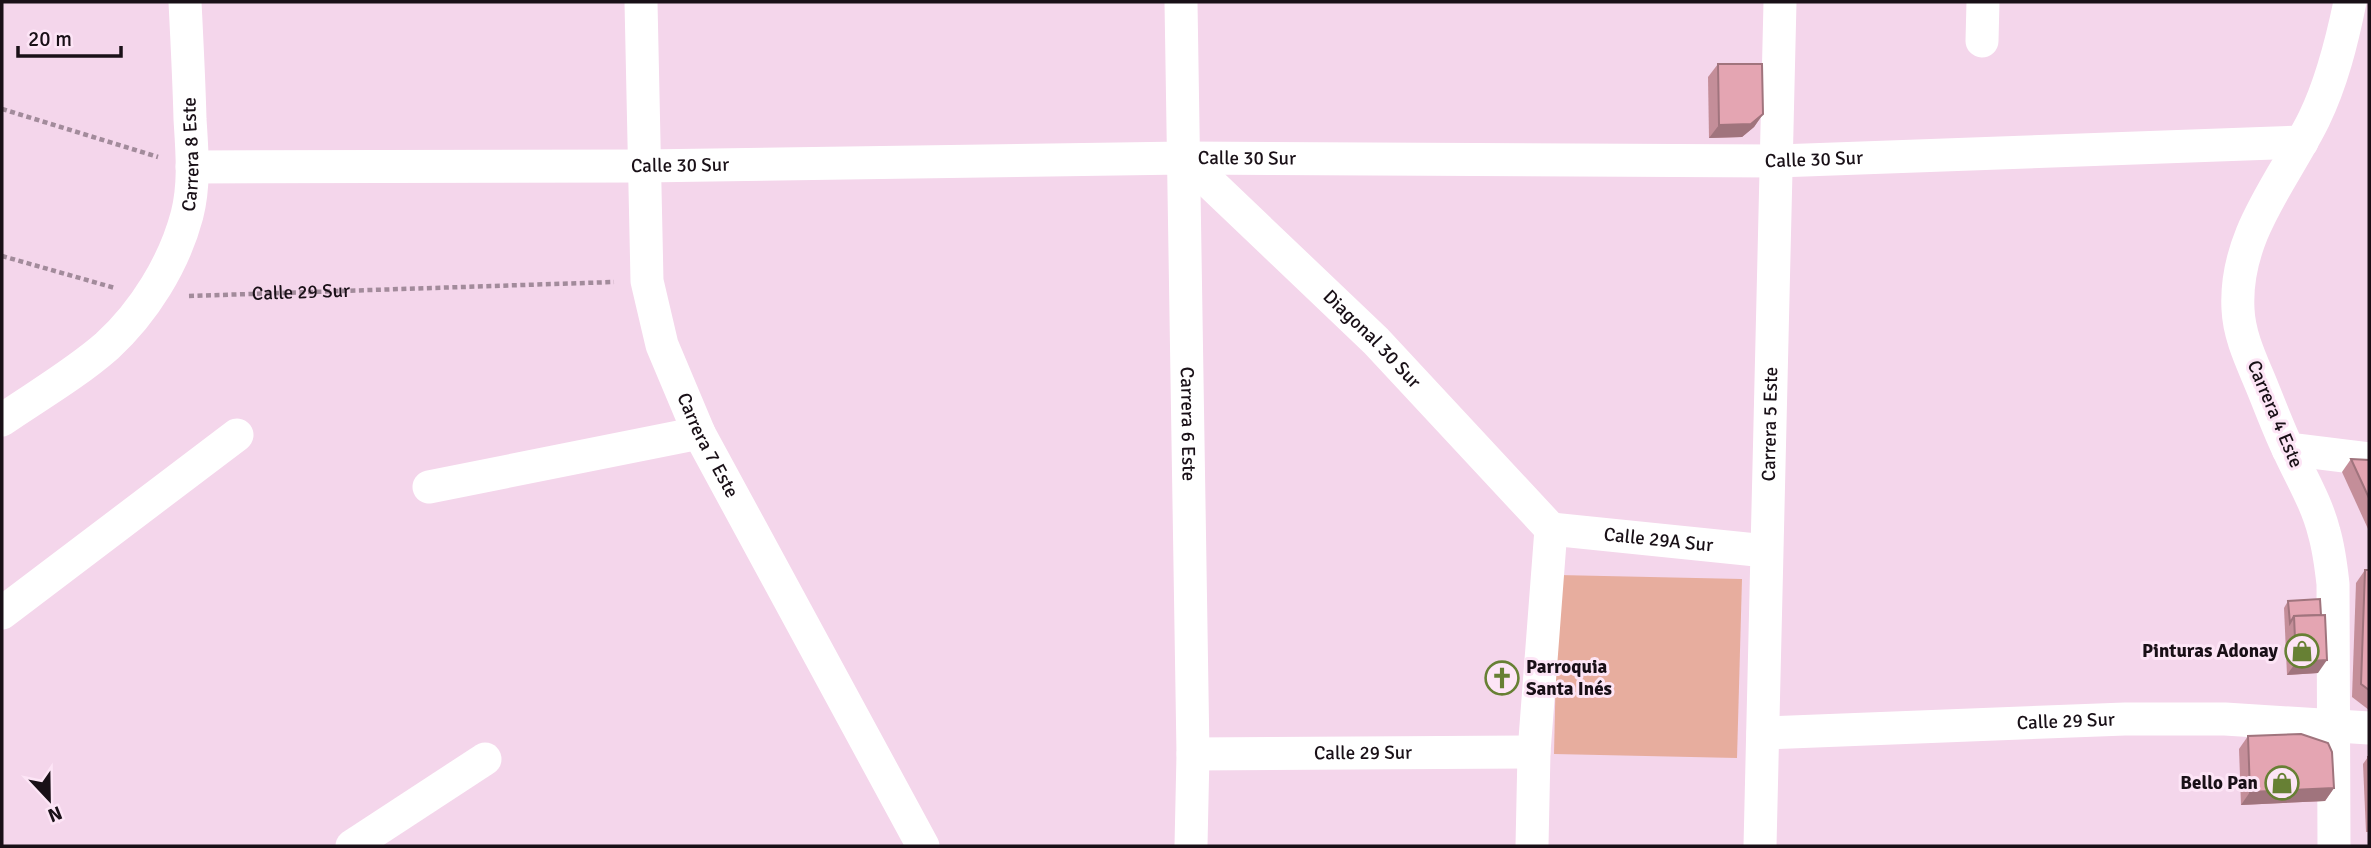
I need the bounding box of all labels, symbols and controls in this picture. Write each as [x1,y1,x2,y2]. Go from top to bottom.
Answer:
scale bar [18,14,121,58]
text: 20 m [28,26,72,52]
street label: Carrera 8 Este [176,97,204,214]
street label: Calle 30 Sur [1198,146,1296,171]
street label: Calle 30 Sur [1765,146,1863,173]
street label: Calle 30 Sur [631,153,729,178]
street label: Calle 29 Sur [252,279,350,306]
street label: Diagonal 30 Sur [1318,285,1426,393]
street label: Carrera 4 Este [2242,357,2308,471]
street label: Carrera 6 Este [1175,367,1201,481]
street label: Carrera 5 Este [1757,367,1783,482]
street label: Carrera 7 Este [671,389,744,502]
street label: Calle 29A Sur [1603,522,1714,558]
shop icon: Pinturas Adonay [2283,632,2321,670]
place label: Pinturas Adonay [2142,639,2279,663]
place label: Parroquia Santa Inés [1526,655,1612,701]
church icon: Parroquia Santa Inés [1483,659,1521,697]
street label: Calle 29 Sur [2016,707,2115,735]
street label: Calle 29 Sur [1314,741,1412,765]
north arrow [14,764,84,834]
shop icon: Bello Pan [2263,764,2301,802]
place label: Bello Pan [2180,771,2258,795]
text: N [44,800,66,827]

